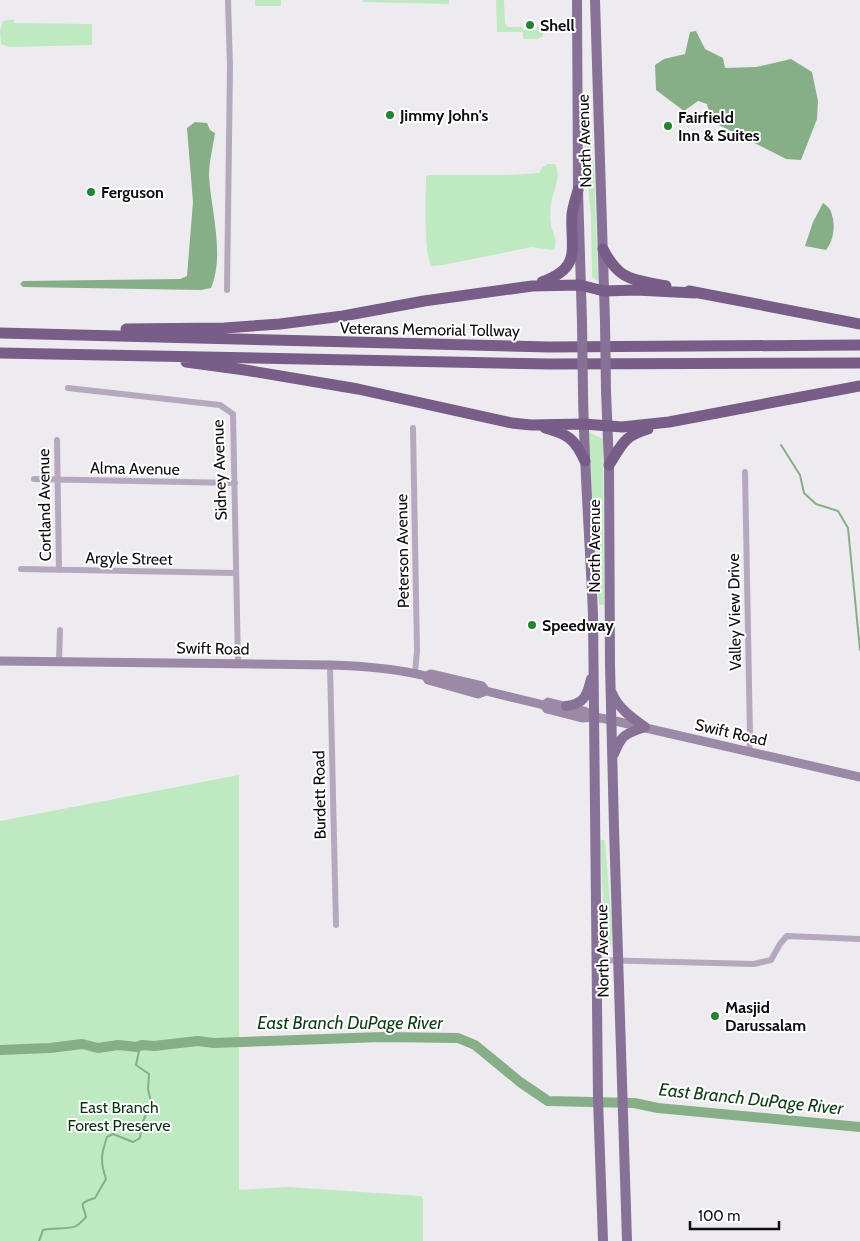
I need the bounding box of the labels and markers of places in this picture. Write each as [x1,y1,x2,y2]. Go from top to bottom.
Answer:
place label: Shell [540,16,575,35]
marker: Shell [524,19,536,31]
place label: Jimmy John's [399,106,488,125]
place label: Fairfield Inn & Suites [678,108,760,145]
marker: Jimmy John's [384,109,396,121]
marker: Fairfield Inn & Suites [662,120,674,132]
place label: Ferguson [101,183,164,202]
marker: Ferguson [85,186,97,198]
place label: Speedway [542,616,614,635]
marker: Speedway [526,619,538,631]
place label: Masjid Darussalam [725,998,806,1035]
marker: Masjid Darussalam [709,1010,721,1022]

